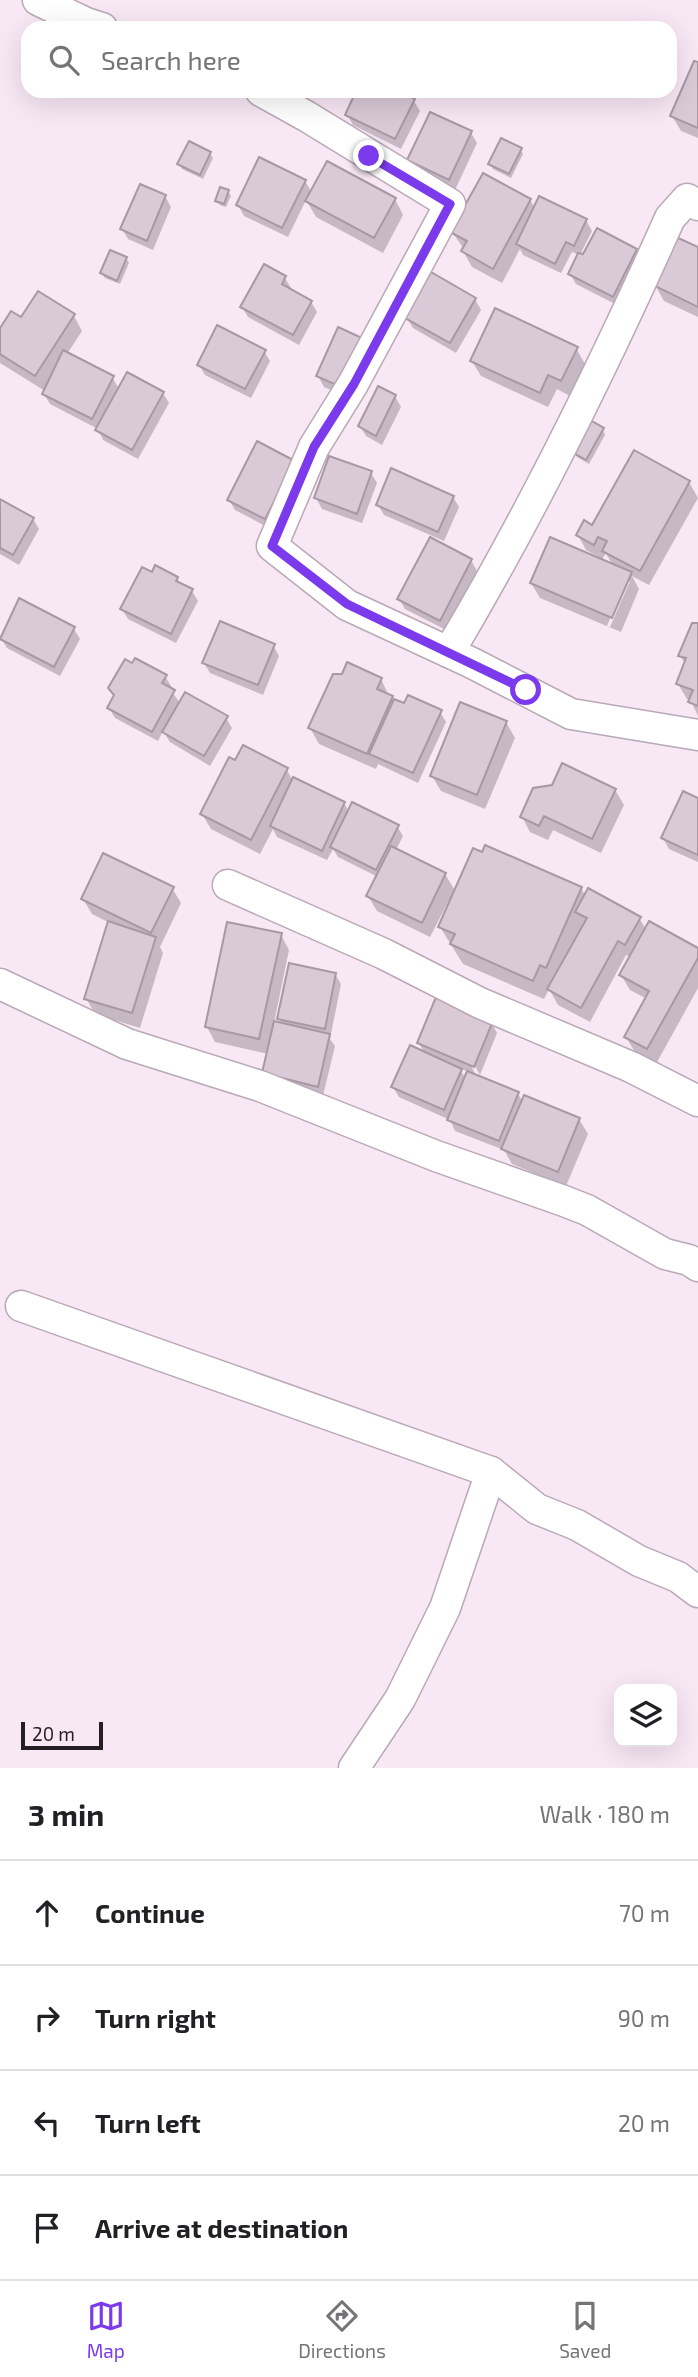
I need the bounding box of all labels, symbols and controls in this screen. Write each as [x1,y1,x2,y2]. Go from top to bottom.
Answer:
search box [21,21,677,98]
icon: search [45,41,83,79]
text: Search here [101,44,241,75]
route end [353,140,384,171]
route start [510,674,541,705]
map controls [614,1684,677,1747]
button: layers [614,1684,677,1747]
scale bar [21,1719,103,1751]
text: 20 m [32,1722,75,1745]
text: 3 min [28,1796,104,1832]
text: Walk · 180 m [540,1800,670,1828]
icon: ahead [28,1894,66,1932]
text: Continue [95,1897,205,1928]
text: 70 m [619,1899,670,1927]
icon: right [28,1999,66,2037]
text: Turn right [95,2002,216,2033]
text: 90 m [618,2004,670,2032]
icon: left [28,2104,66,2142]
text: Turn left [95,2107,201,2138]
text: 20 m [618,2109,670,2137]
icon: arrive [28,2209,66,2247]
text: Arrive at destination [95,2212,348,2243]
tab: Map [87,2297,125,2362]
tab: Directions [298,2297,386,2362]
tab: Saved [559,2297,611,2362]

